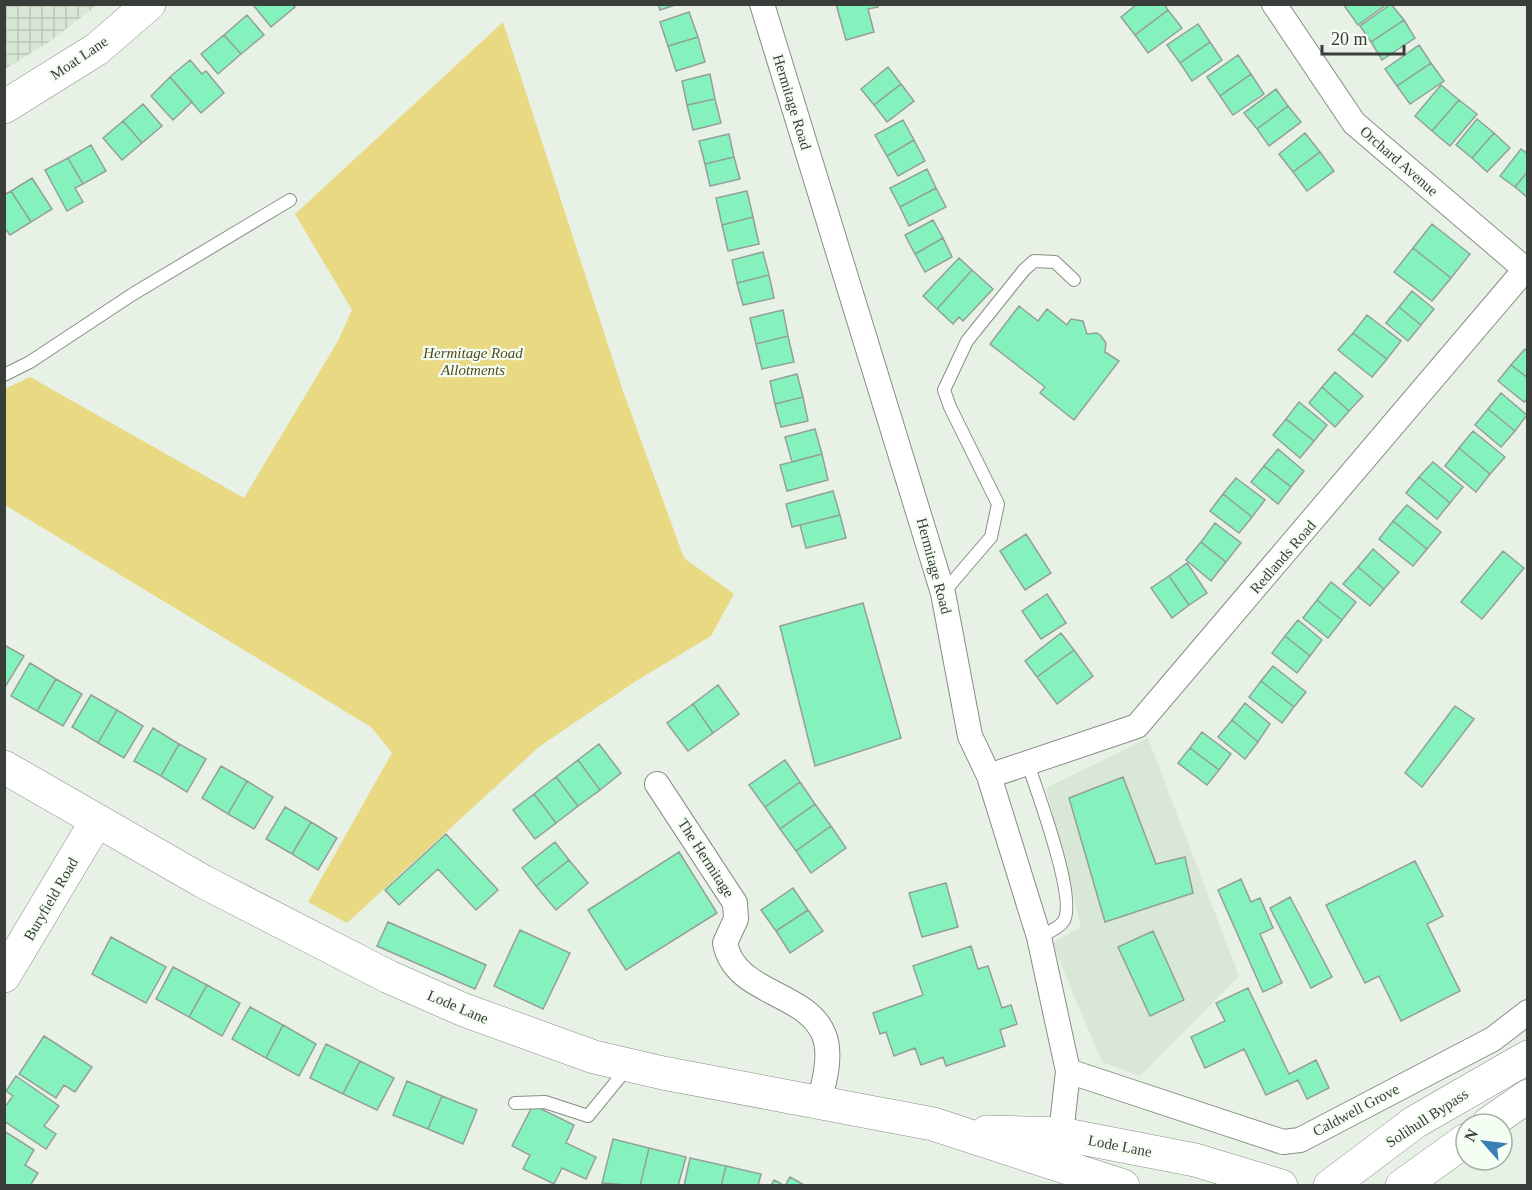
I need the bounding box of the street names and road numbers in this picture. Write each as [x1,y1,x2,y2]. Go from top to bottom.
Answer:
street label: Moat Lane [47,33,111,83]
street label: Hermitage Road [770,52,814,152]
street label: Orchard Avenue [1357,123,1441,199]
street label: Hermitage Road [913,516,955,616]
street label: Redlands Road [1247,517,1319,597]
street label: The Hermitage [675,816,738,901]
street label: Buryfield Road [21,854,81,943]
street label: Lode Lane [425,987,491,1027]
street label: Caldwell Grove [1310,1080,1402,1139]
street label: Solihull Bypass [1383,1085,1471,1150]
street label: Lode Lane [1087,1132,1154,1160]

